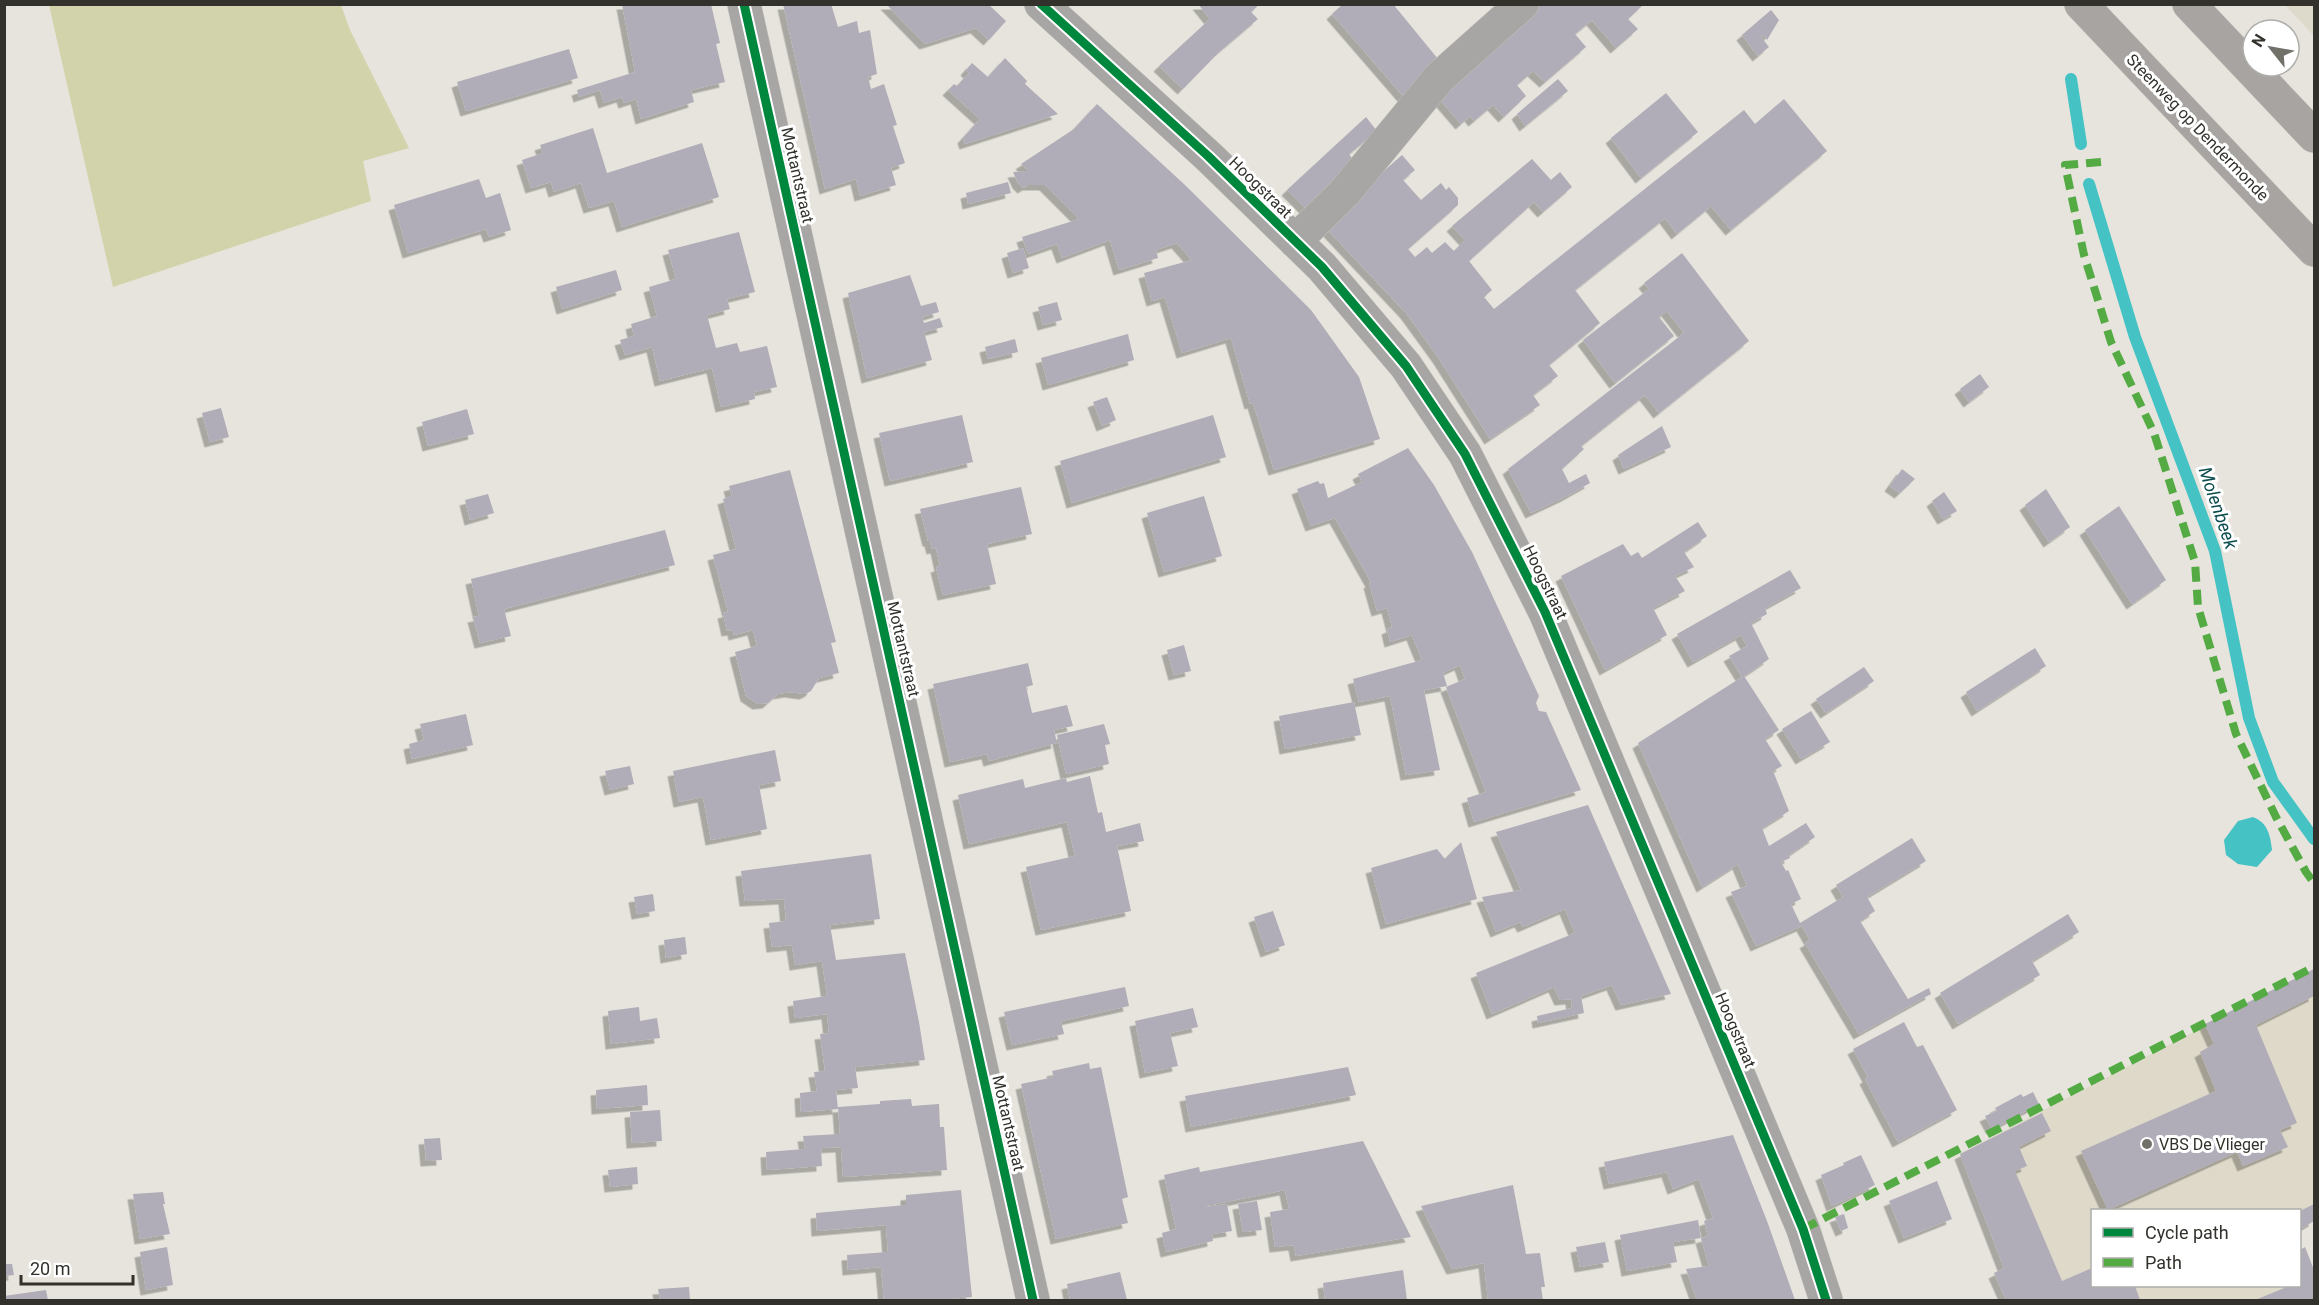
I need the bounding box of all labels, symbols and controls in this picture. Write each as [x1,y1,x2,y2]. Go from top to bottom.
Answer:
north arrow [2241,18,2301,78]
text: N [2248,31,2270,50]
street label: Steenweg op Dendermonde [2123,50,2273,205]
street label: Mottantstraat [777,125,818,225]
street label: Hoogstraat [1225,153,1296,222]
water label: Molenbeek [2195,464,2243,553]
street label: Hoogstraat [1520,542,1572,622]
street label: Mottantstraat [883,599,924,699]
street label: Hoogstraat [1711,990,1760,1071]
street label: Mottantstraat [988,1073,1029,1173]
place label: VBS De Vlieger [2159,1135,2266,1154]
marker: VBS De Vlieger [2140,1137,2154,1151]
legend [2091,1209,2301,1287]
text: Cycle path [2145,1222,2229,1243]
scale bar [21,1248,134,1286]
text: Path [2145,1252,2182,1273]
text: 20 m [30,1258,70,1279]

